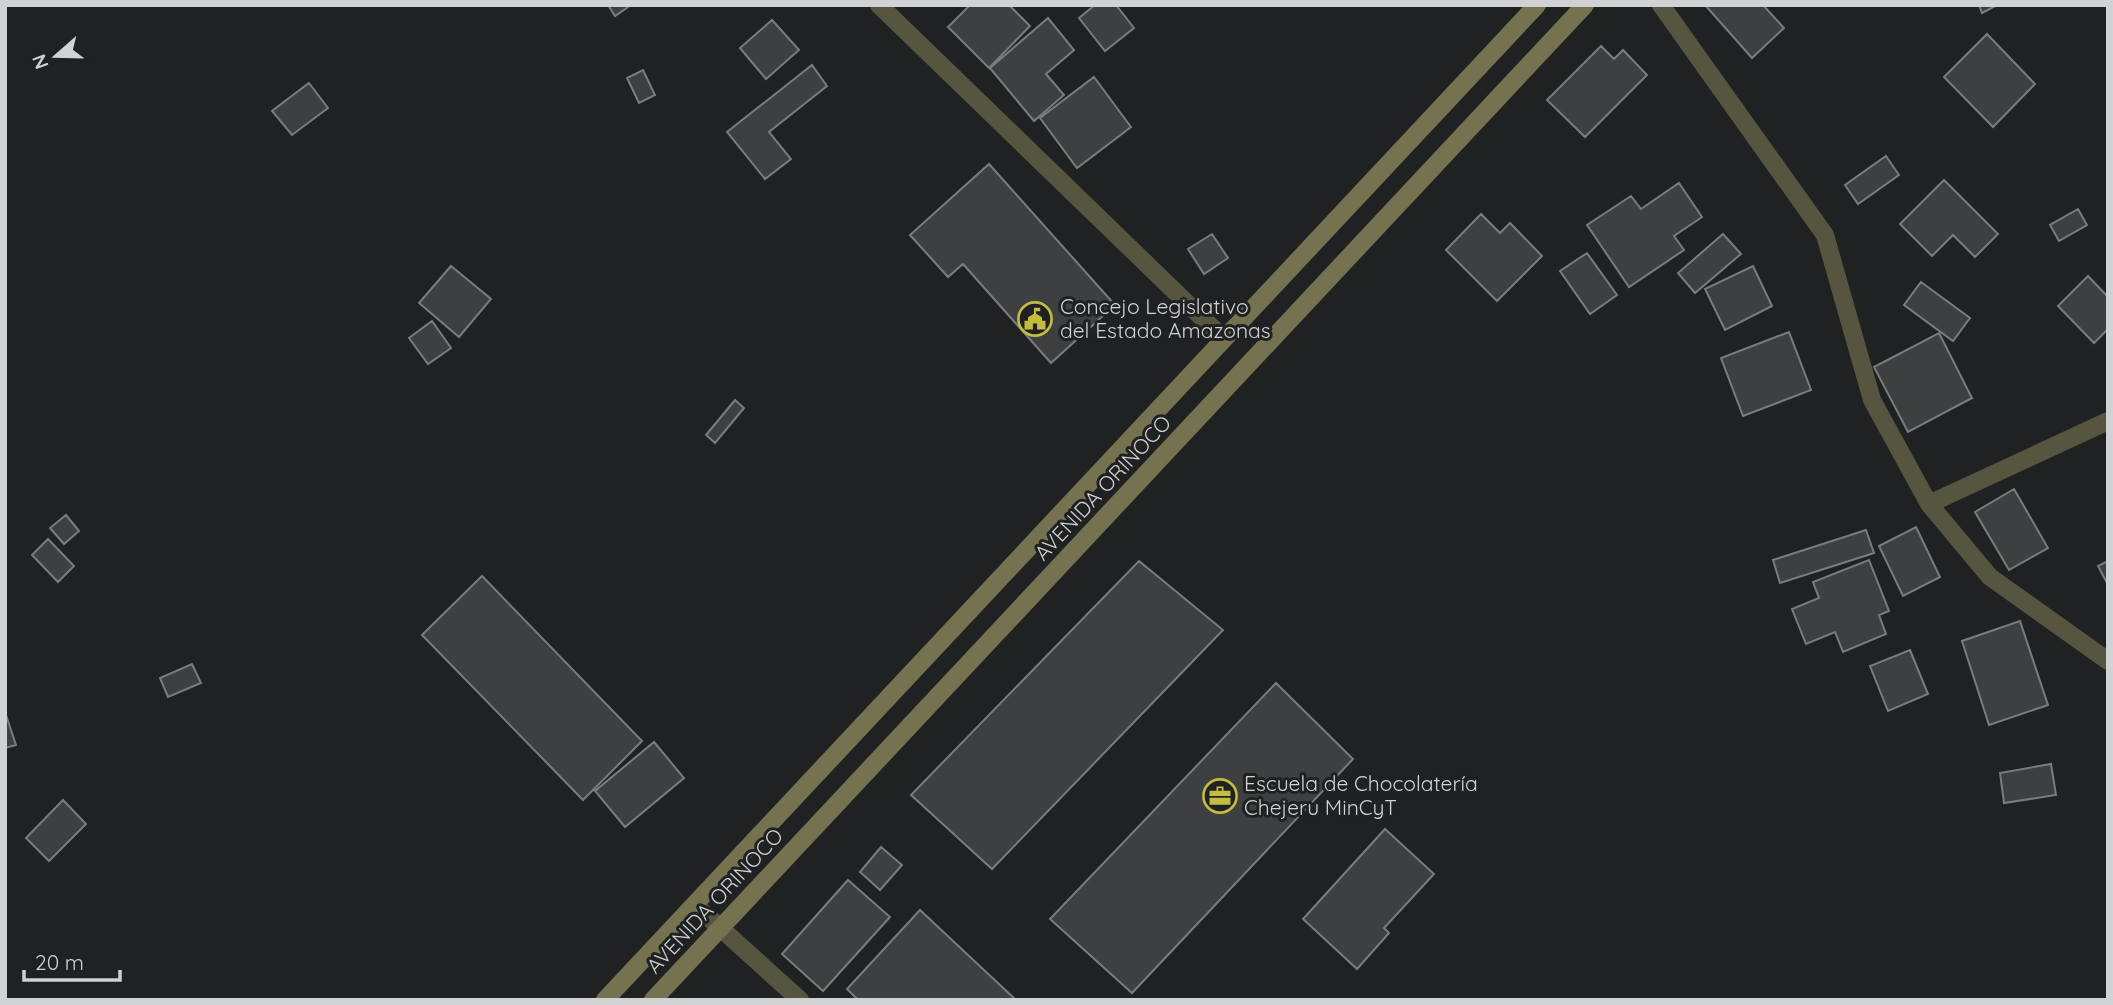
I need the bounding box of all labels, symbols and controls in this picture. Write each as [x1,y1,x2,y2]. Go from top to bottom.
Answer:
north arrow [21,21,91,91]
text: N [26,51,54,72]
place label: Concejo Legislativo del Estado Amazonas [1060,293,1271,343]
public building icon: Concejo Legislativo del Estado Amazonas [1016,300,1054,338]
street label: AVENIDA ORINOCO [1028,409,1176,565]
place label: Escuela de Chocolatería Chejeru MinCyT [1244,770,1478,820]
office icon: Escuela de Chocolatería Chejeru MinCyT [1201,777,1239,815]
street label: AVENIDA ORINOCO [640,822,788,978]
scale bar [24,939,121,983]
text: 20 m [35,949,84,975]

